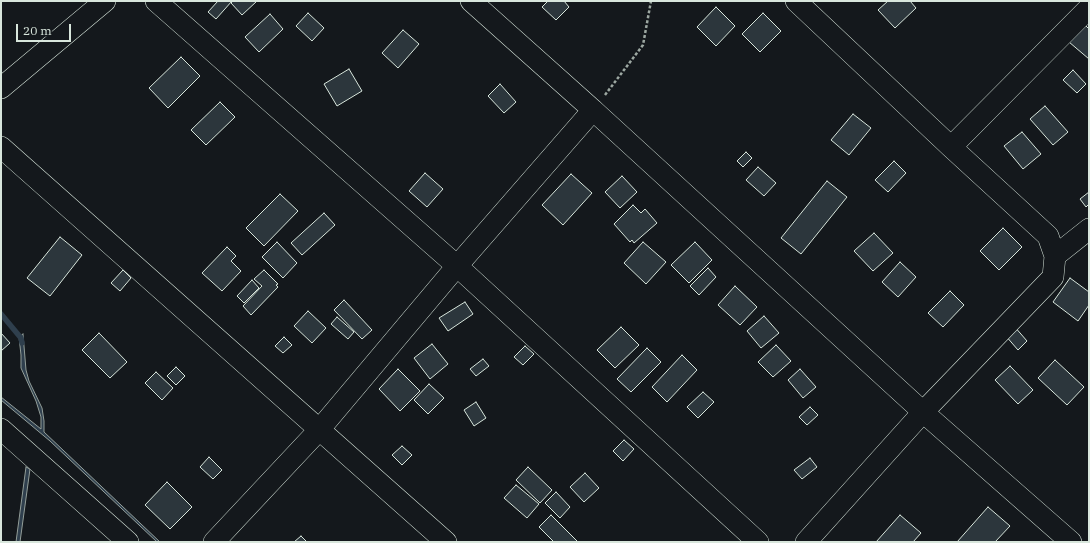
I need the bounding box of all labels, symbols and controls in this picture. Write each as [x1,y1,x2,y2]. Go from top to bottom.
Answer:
scale bar [18,16,73,42]
text: 20 m [23,23,52,38]

